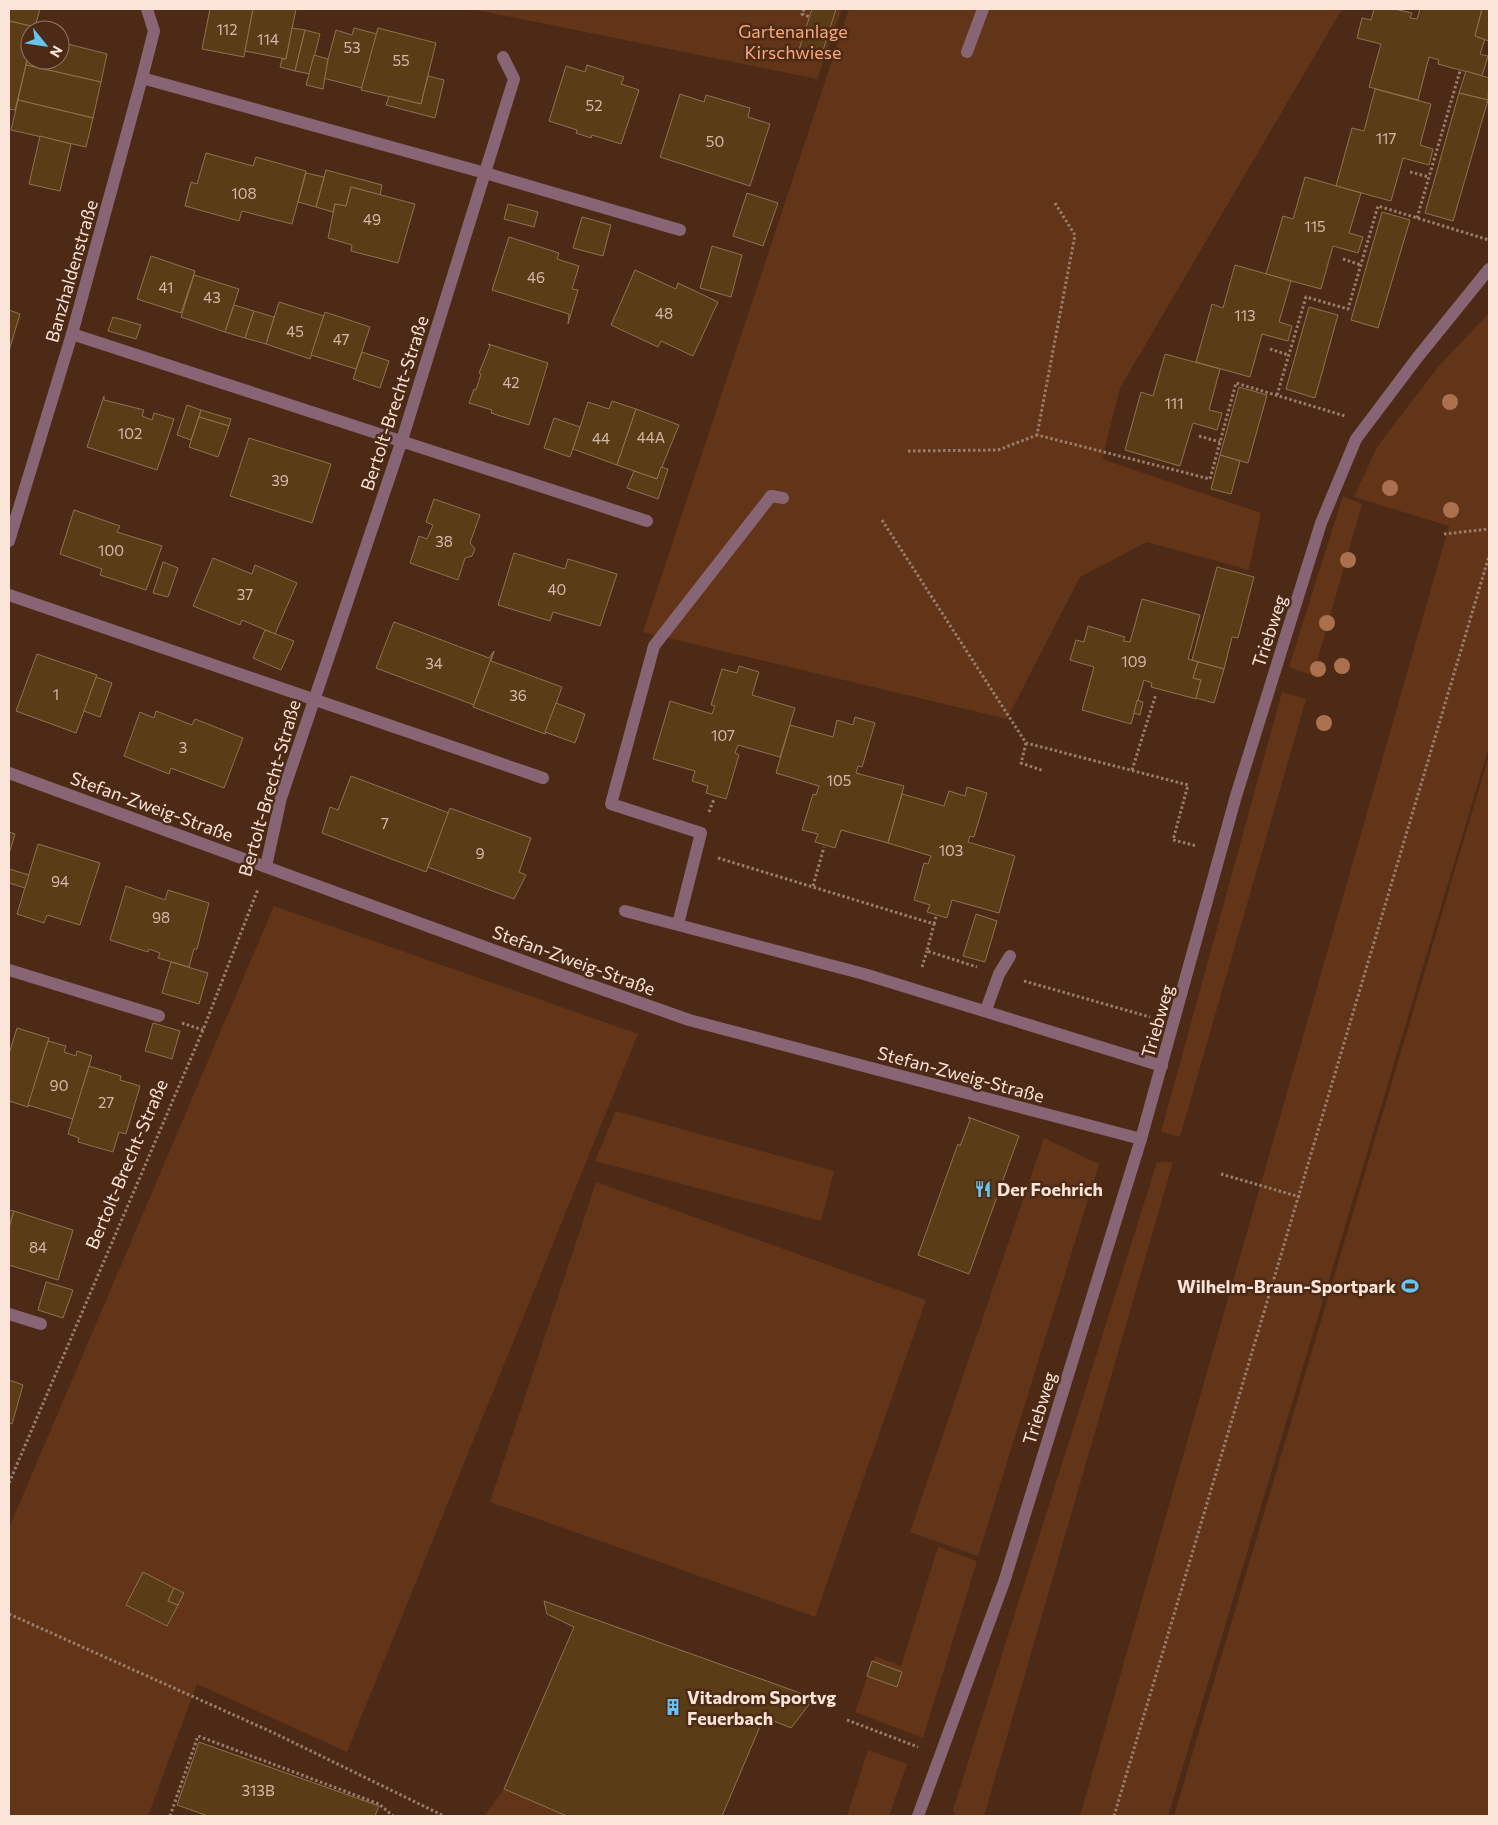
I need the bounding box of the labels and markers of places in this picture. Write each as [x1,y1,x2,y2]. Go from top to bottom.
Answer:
place label: Der Foehrich [997,1178,1103,1200]
restaurant icon: Der Foehrich [973,1179,993,1199]
place label: Wilhelm-Braun-Sportpark [1177,1275,1397,1297]
sports icon: Wilhelm-Braun-Sportpark [1400,1276,1420,1296]
place label: Vitadrom Sportvg Feuerbach [687,1686,836,1729]
building icon: Vitadrom Sportvg Feuerbach [663,1697,683,1717]

